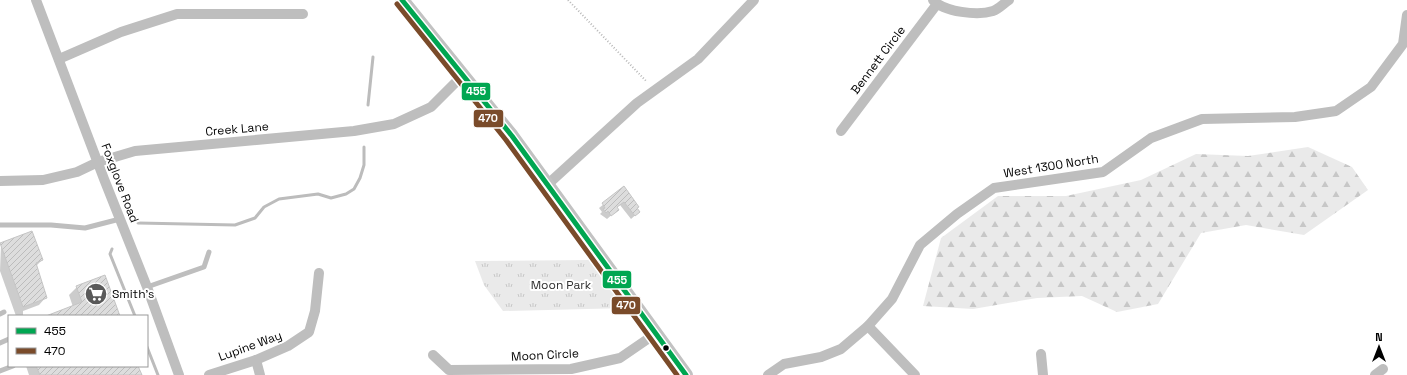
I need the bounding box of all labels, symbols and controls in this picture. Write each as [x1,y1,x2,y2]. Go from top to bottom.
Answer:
street label: Bennett Circle [847,23,909,97]
line badge: 455 [461,82,491,101]
text: 455 [466,84,486,98]
line badge: 470 [473,109,504,128]
text: 470 [478,111,498,125]
street label: Creek Lane [205,118,269,140]
street label: Foxglove Road [98,141,142,225]
street label: West 1300 North [1002,151,1100,181]
line badge: 455 [602,270,632,289]
text: 455 [607,273,627,287]
park label: Moon Park [531,277,592,293]
supermarket icon: Smith's [83,281,109,307]
place label: Smith's [112,286,154,302]
line badge: 470 [611,296,641,315]
text: 470 [616,298,636,312]
legend [8,315,148,367]
text: 455 [44,323,66,339]
street label: Lupine Way [216,327,284,365]
north arrow [1359,327,1399,367]
text: N [1375,330,1383,344]
text: 470 [44,343,66,359]
unlabelled marker [661,343,671,353]
street label: Moon Circle [511,345,579,365]

